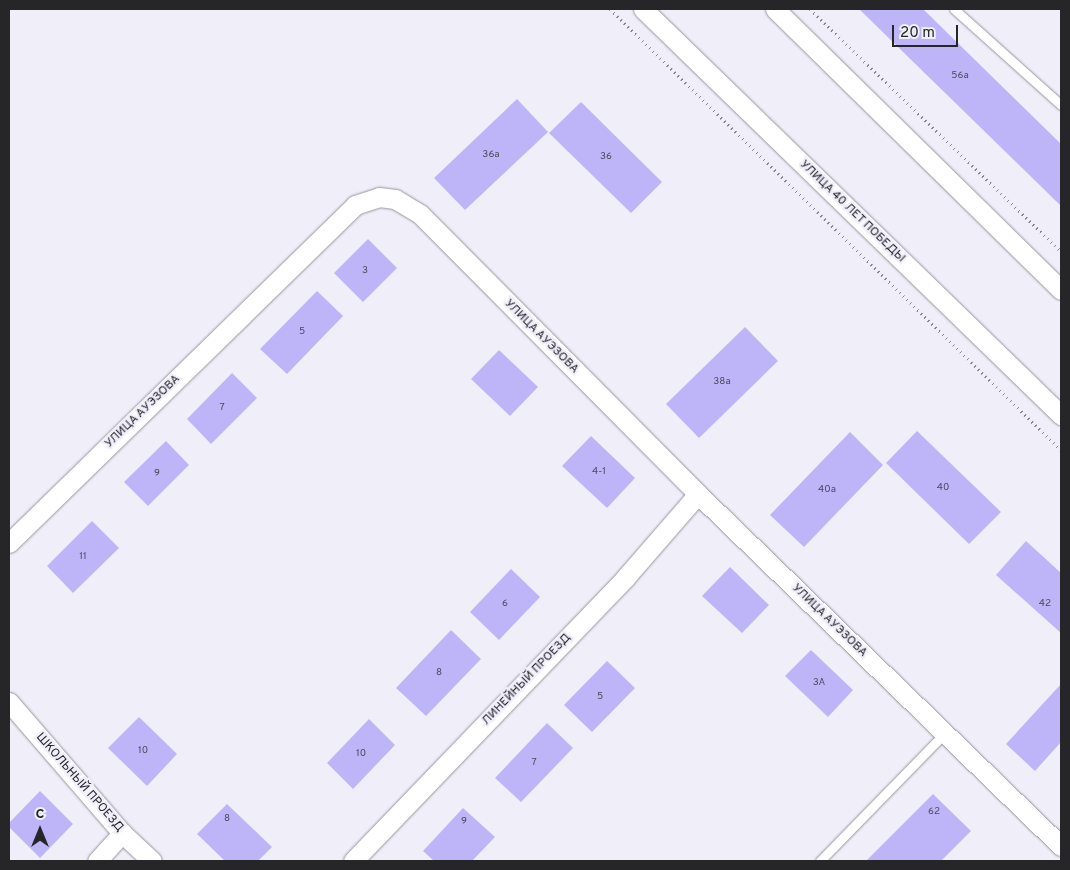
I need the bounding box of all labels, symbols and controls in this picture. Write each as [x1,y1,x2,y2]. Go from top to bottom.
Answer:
scale bar [895,15,961,47]
text: 20 m [900,24,935,43]
house number: 56а [951,70,969,82]
house number: 36а [482,149,500,161]
house number: 36 [600,151,612,163]
street label: УЛИЦА 40 ЛЕТ ПОБЕДЫ [796,158,908,266]
house number: 3 [362,265,368,277]
street label: УЛИЦА АУЭЗОВА [501,297,581,377]
house number: 5 [299,326,305,338]
street label: УЛИЦА АУЭЗОВА [102,372,184,452]
house number: 38а [713,376,731,388]
house number: 7 [219,402,225,414]
house number: 4-1 [592,466,606,478]
house number: 9 [154,468,160,480]
house number: 40 [937,482,949,494]
house number: 40а [818,484,836,496]
house number: 11 [79,551,87,563]
street label: УЛИЦА АУЭЗОВА [788,581,870,661]
house number: 6 [502,598,508,610]
house number: 42 [1039,598,1051,610]
street label: ЛИНЕЙНЫЙ ПРОЕЗД [479,631,575,729]
house number: 8 [436,667,442,679]
house number: 3А [813,677,825,689]
house number: 5 [597,691,603,703]
street label: ШКОЛЬНЫЙ ПРОЕЗД [32,731,126,835]
house number: 10 [138,745,148,757]
house number: 10 [356,748,366,760]
house number: 7 [531,757,537,769]
north arrow [15,805,65,855]
text: С [36,806,44,823]
house number: 62 [928,806,940,818]
house number: 8 [224,813,230,825]
house number: 9 [461,816,467,828]

